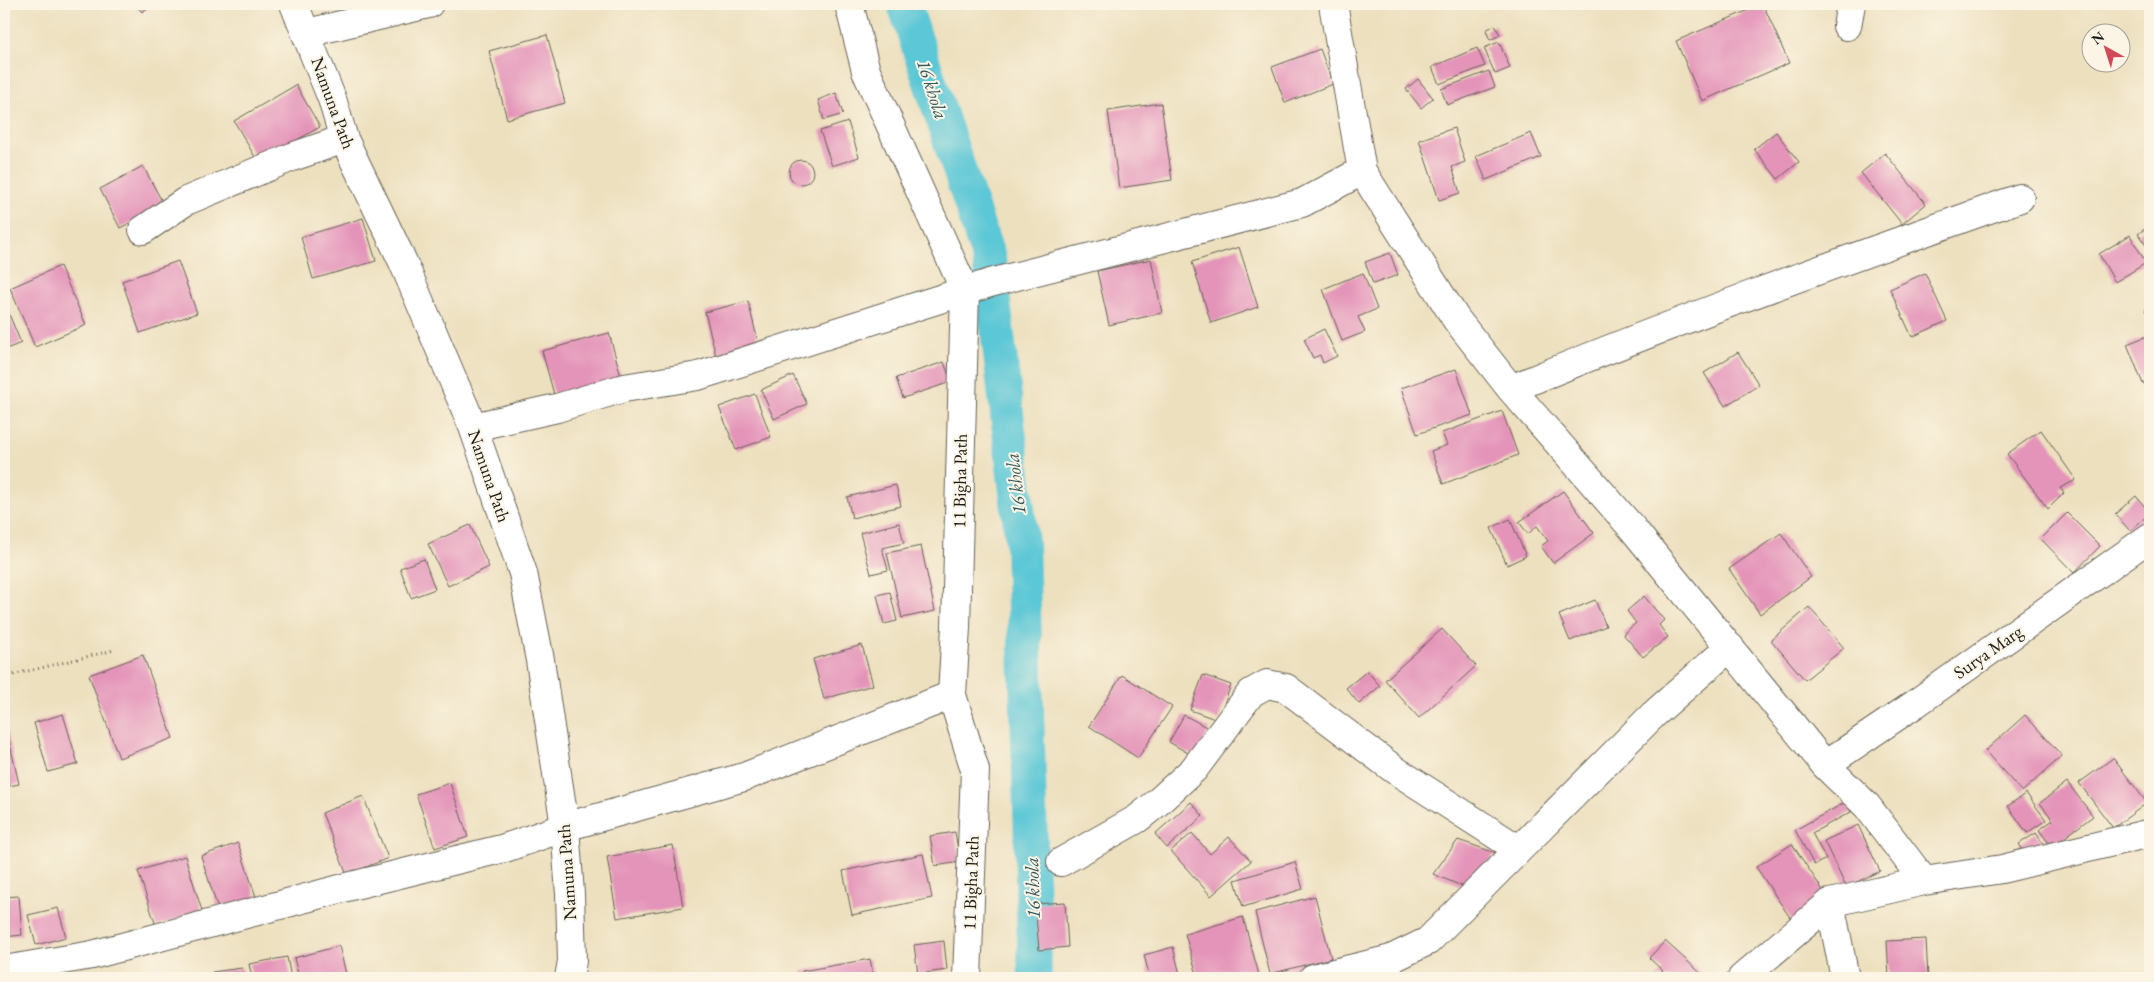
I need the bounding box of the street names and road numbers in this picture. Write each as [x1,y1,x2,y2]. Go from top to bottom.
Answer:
street label: Namuna Path [306,54,361,152]
street label: Namuna Path [463,427,516,525]
street label: 11 Bigha Path [947,433,972,529]
street label: Surya Marg [1949,619,2027,684]
street label: Namuna Path [552,823,581,921]
street label: 11 Bigha Path [957,835,984,931]

